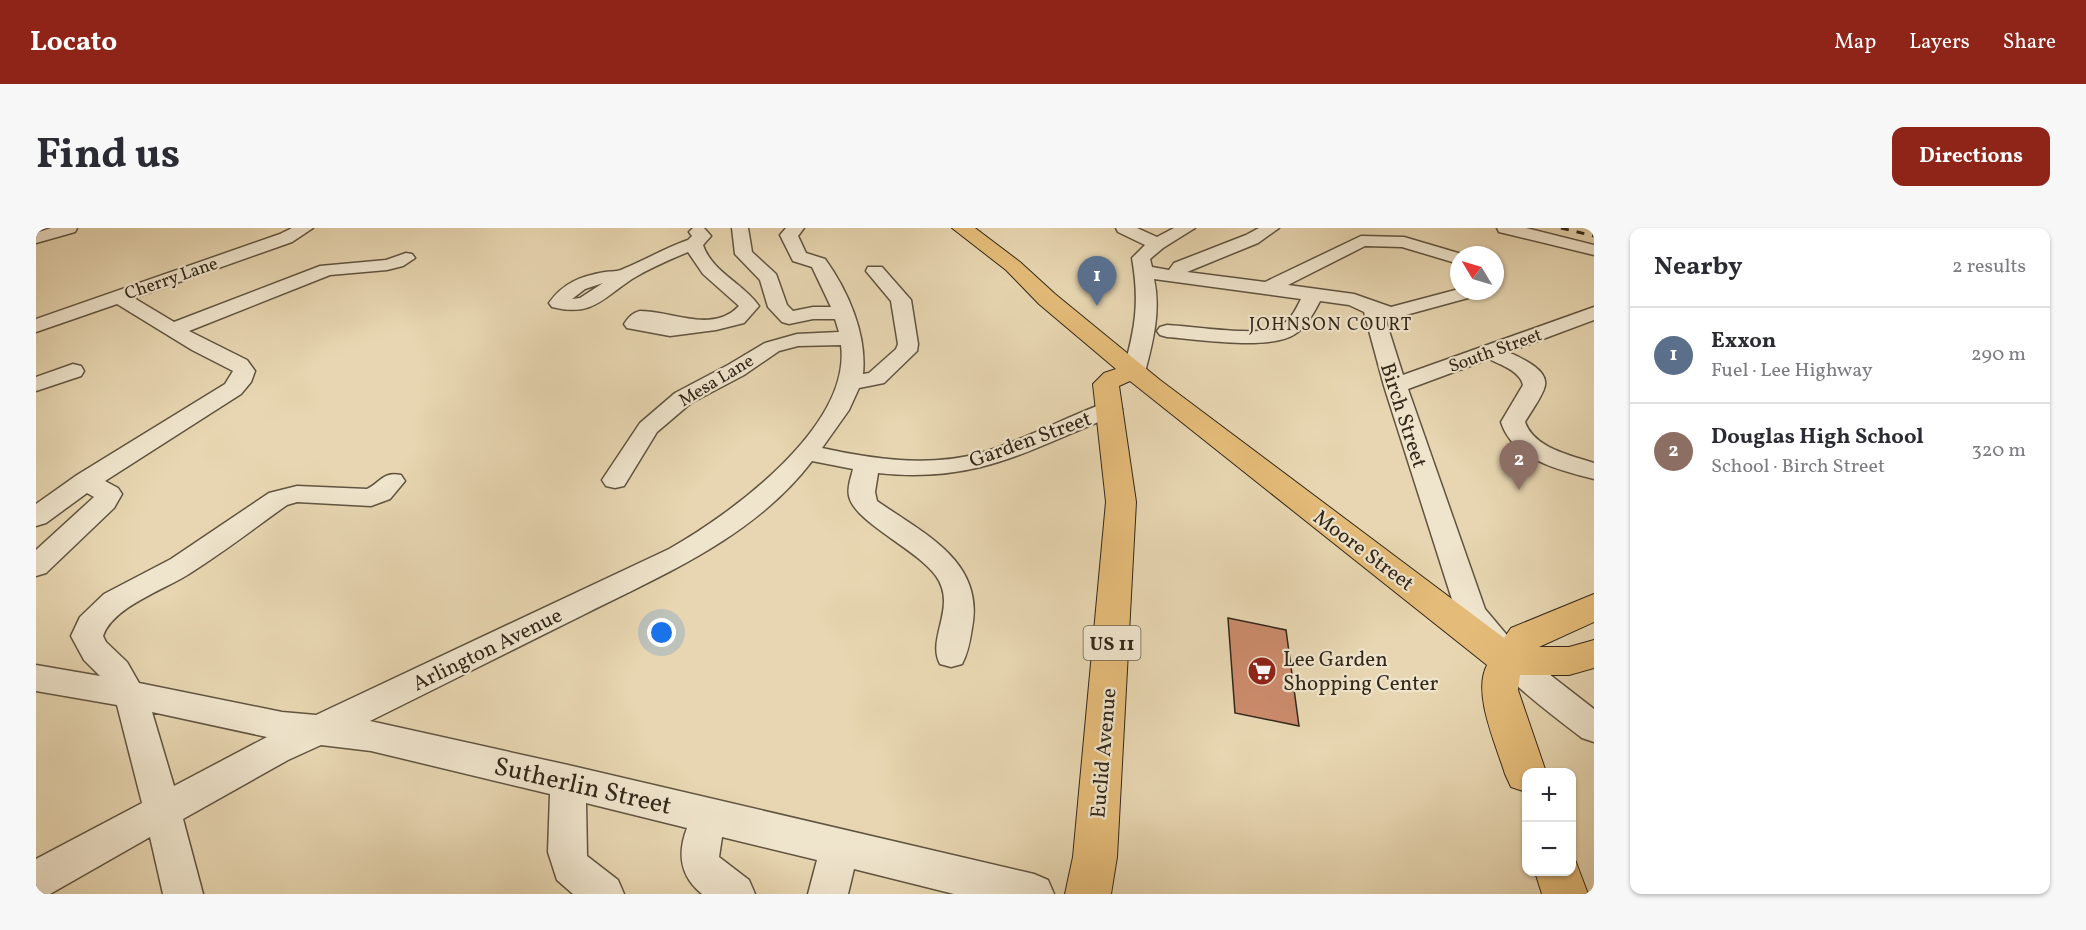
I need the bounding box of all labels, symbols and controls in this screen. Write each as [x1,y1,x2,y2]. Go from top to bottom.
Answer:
text: Locato [30,23,117,62]
text: Map [1834,28,1876,57]
text: Layers [1909,28,1970,57]
text: Share [2003,28,2056,57]
text: Find us [36,127,180,186]
button: Directions [1892,127,2050,186]
north arrow [1450,246,1504,300]
text: Nearby [1654,249,1743,285]
street label: Cherry Lane [121,252,222,307]
text: 2 results [1952,253,2026,281]
pin: 1 [1078,256,1116,306]
district label: JOHNSON COURT [1249,313,1413,338]
street label: South Street [1445,323,1546,380]
text: Exxon [1711,326,1776,357]
text: 1 [1669,341,1678,369]
text: 290 m [1971,341,2026,369]
street label: Mesa Lane [675,349,759,414]
text: Fuel · Lee Highway [1711,357,1873,385]
street label: Birch Street [1372,359,1433,472]
street label: Garden Street [965,405,1096,476]
text: Douglas High School [1711,422,1924,453]
text: 2 [1668,437,1679,465]
text: 320 m [1971,437,2026,465]
pin: 2 [1500,440,1538,490]
text: School · Birch Street [1711,453,1885,481]
street label: Moore Street [1307,504,1420,599]
street label: Arlington Avenue [408,602,567,699]
your location [647,618,676,647]
road number: US 11 [1084,626,1140,660]
place label: Lee Garden Shopping Center [1283,646,1438,699]
supermarket icon: Lee Garden Shopping Center [1246,655,1278,687]
street label: Euclid Avenue [1084,687,1125,819]
street label: Sutherlin Street [490,749,675,825]
map controls [1522,768,1576,876]
button: + [1522,768,1576,822]
button: − [1522,822,1576,876]

